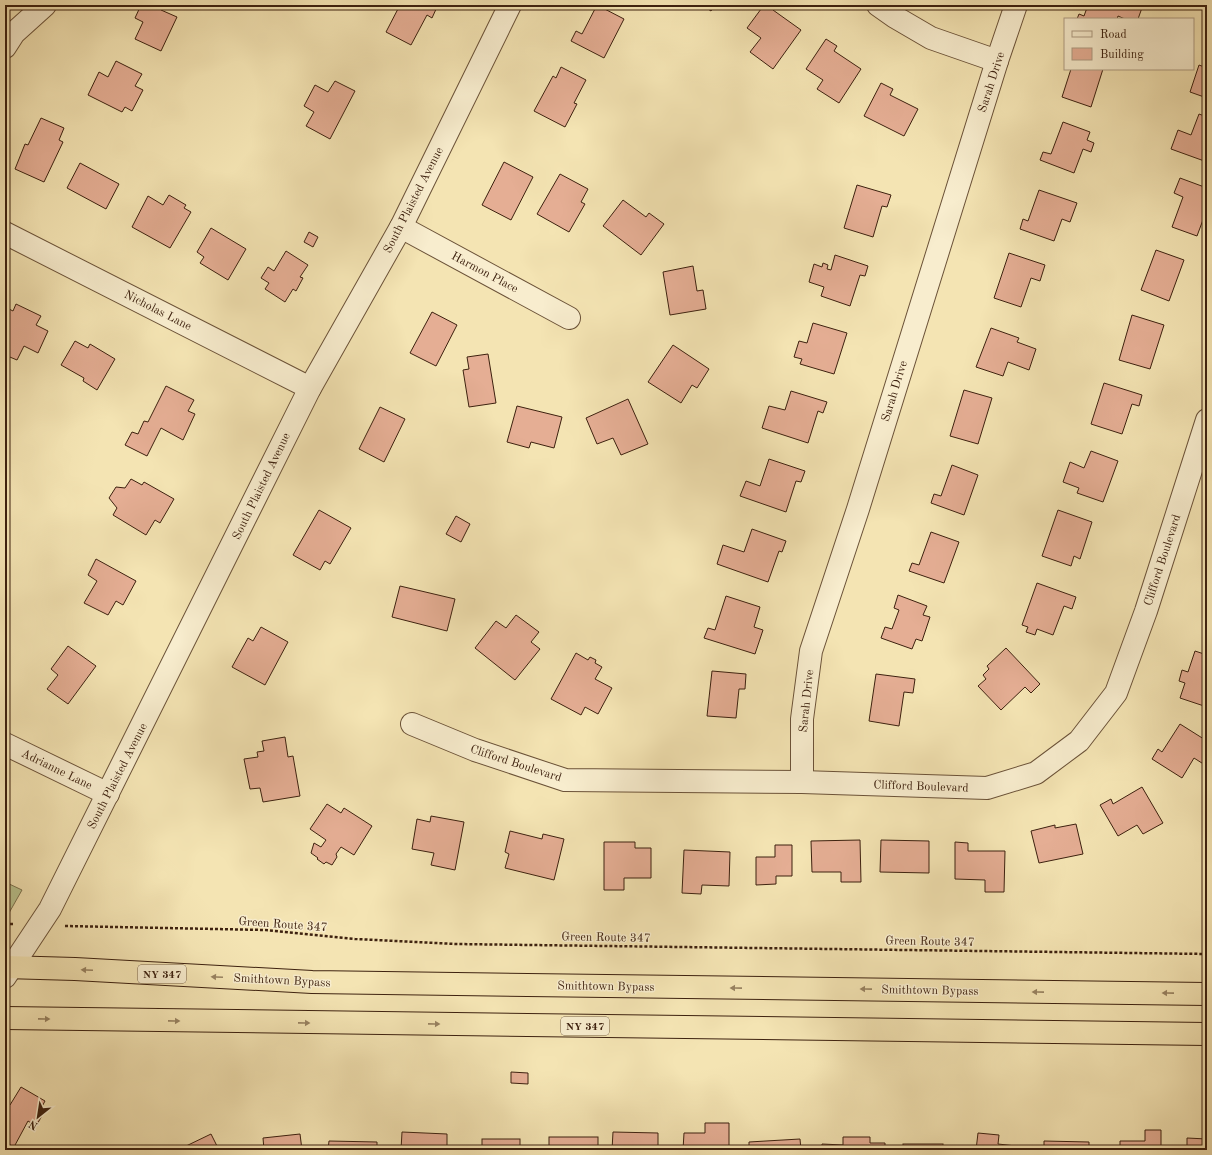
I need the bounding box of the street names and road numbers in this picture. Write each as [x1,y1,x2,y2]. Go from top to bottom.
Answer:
street label: Sarah Drive [977,50,1008,114]
street label: South Plaisted Avenue [382,145,446,255]
street label: Harmon Place [449,250,520,296]
street label: Nicholas Lane [122,289,194,333]
street label: Sarah Drive [880,359,910,423]
street label: South Plaisted Avenue [231,431,293,542]
street label: Clifford Boulevard [1142,513,1183,608]
street label: Sarah Drive [798,669,816,733]
street label: South Plaisted Avenue [86,721,150,831]
street label: Clifford Boulevard [468,743,563,784]
street label: Adrianne Lane [19,748,94,792]
street label: Clifford Boulevard [873,779,969,795]
street label: Green Route 347 [238,916,328,934]
street label: Green Route 347 [561,931,651,945]
street label: Green Route 347 [885,935,975,949]
road number: NY 347 [138,965,186,983]
street label: Smithtown Bypass [233,972,331,990]
street label: Smithtown Bypass [557,980,655,994]
street label: Smithtown Bypass [881,984,979,998]
road number: NY 347 [561,1017,609,1035]

